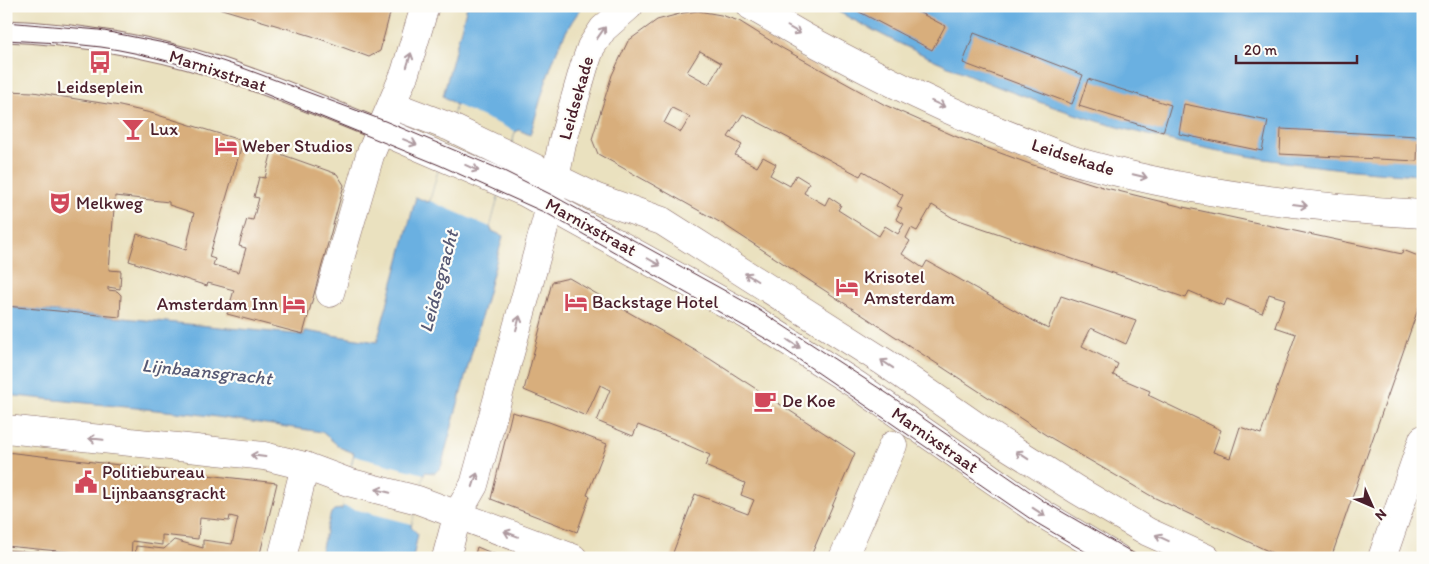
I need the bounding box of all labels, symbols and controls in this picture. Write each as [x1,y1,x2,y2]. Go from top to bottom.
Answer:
one-way arrow [596,26,606,40]
one-way arrow [786,26,800,36]
scale bar [1236,32,1358,64]
text: 20 m [1244,41,1278,59]
street label: Marnixstraat [167,45,270,97]
bus stop icon: Leidseplein [87,49,113,75]
one-way arrow [405,52,415,68]
street label: Leidsekade [554,54,598,142]
place label: Leidseplein [57,76,144,98]
one-way arrow [930,100,945,110]
bar icon: Lux [120,116,146,142]
place label: Lux [150,118,178,140]
hotel icon: Weber Studios [213,133,239,159]
street label: Leidsekade [1029,133,1117,181]
place label: Weber Studios [242,135,353,157]
one-way arrow [402,138,417,147]
one-way arrow [464,164,479,174]
one-way arrow [1132,172,1148,181]
theatre icon: Melkweg [47,190,73,216]
place label: Melkweg [76,192,144,214]
street label: Marnixstraat [541,193,641,261]
one-way arrow [1292,200,1308,210]
water label: Leidsegracht [414,226,464,335]
one-way arrow [647,257,662,267]
place label: Krisotel Amsterdam [864,266,955,309]
one-way arrow [744,271,758,281]
hotel icon: Krisotel Amsterdam [834,274,860,300]
hotel icon: Backstage Hotel [563,289,589,315]
hotel icon: Amsterdam Inn [281,291,307,317]
place label: Backstage Hotel [592,291,718,313]
place label: Amsterdam Inn [157,293,278,315]
one-way arrow [514,316,523,332]
one-way arrow [787,340,801,350]
water label: Lijnbaansgracht [141,353,275,390]
one-way arrow [881,359,895,369]
cafe icon: De Koe [752,388,778,414]
place label: De Koe [782,390,836,412]
street label: Marnixstraat [887,402,983,478]
one-way arrow [88,434,104,444]
one-way arrow [1015,450,1029,461]
one-way arrow [250,451,266,461]
place label: Politiebureau Lijnbaansgracht [102,461,226,504]
public building icon: Politiebureau Lijnbaansgracht [73,469,99,495]
one-way arrow [471,473,480,488]
north arrow [1346,482,1396,532]
one-way arrow [375,486,391,495]
text: N [1371,505,1390,524]
one-way arrow [1032,506,1046,517]
one-way arrow [504,529,519,538]
one-way arrow [1155,533,1170,542]

